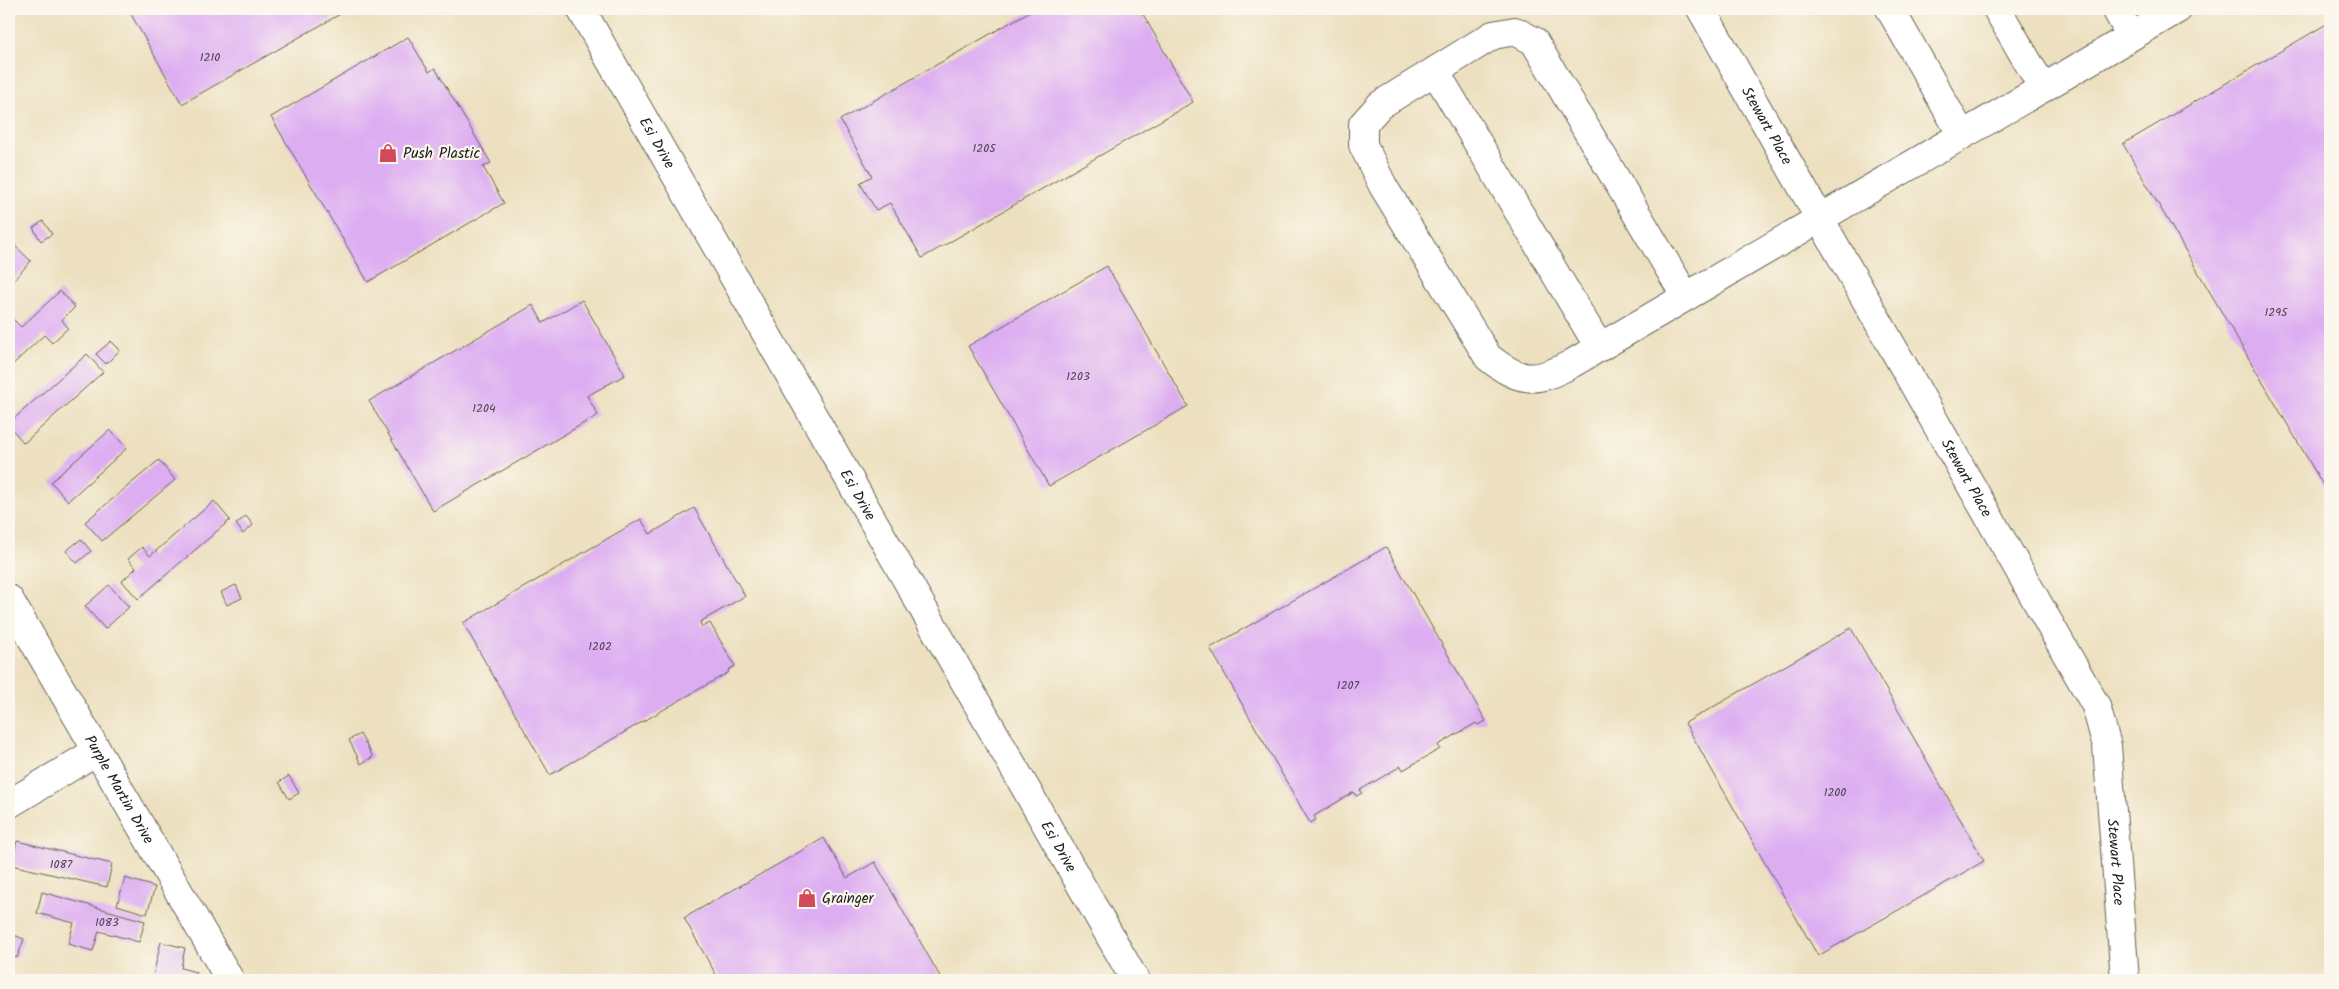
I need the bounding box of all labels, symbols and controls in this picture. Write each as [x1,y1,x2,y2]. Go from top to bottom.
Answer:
house number: 1210 [200,48,220,67]
street label: Stewart Place [1734,82,1798,170]
street label: Esi Drive [632,113,681,174]
house number: 1205 [972,139,997,158]
shop icon: Push Plastic [377,142,399,164]
place label: Push Plastic [403,142,480,166]
house number: 1295 [2264,303,2289,322]
house number: 1203 [1066,367,1090,386]
house number: 1204 [472,399,496,418]
street label: Stewart Place [1934,435,1998,522]
street label: Esi Drive [833,465,882,526]
house number: 1202 [588,637,612,656]
house number: 1207 [1337,676,1360,695]
street label: Purple Martin Drive [77,731,160,849]
house number: 1200 [1824,783,1846,802]
street label: Esi Drive [1034,816,1082,877]
street label: Stewart Place [2100,818,2130,907]
house number: 1087 [50,855,73,874]
shop icon: Grainger [796,887,818,909]
place label: Grainger [822,887,875,911]
house number: 1083 [95,913,119,932]

